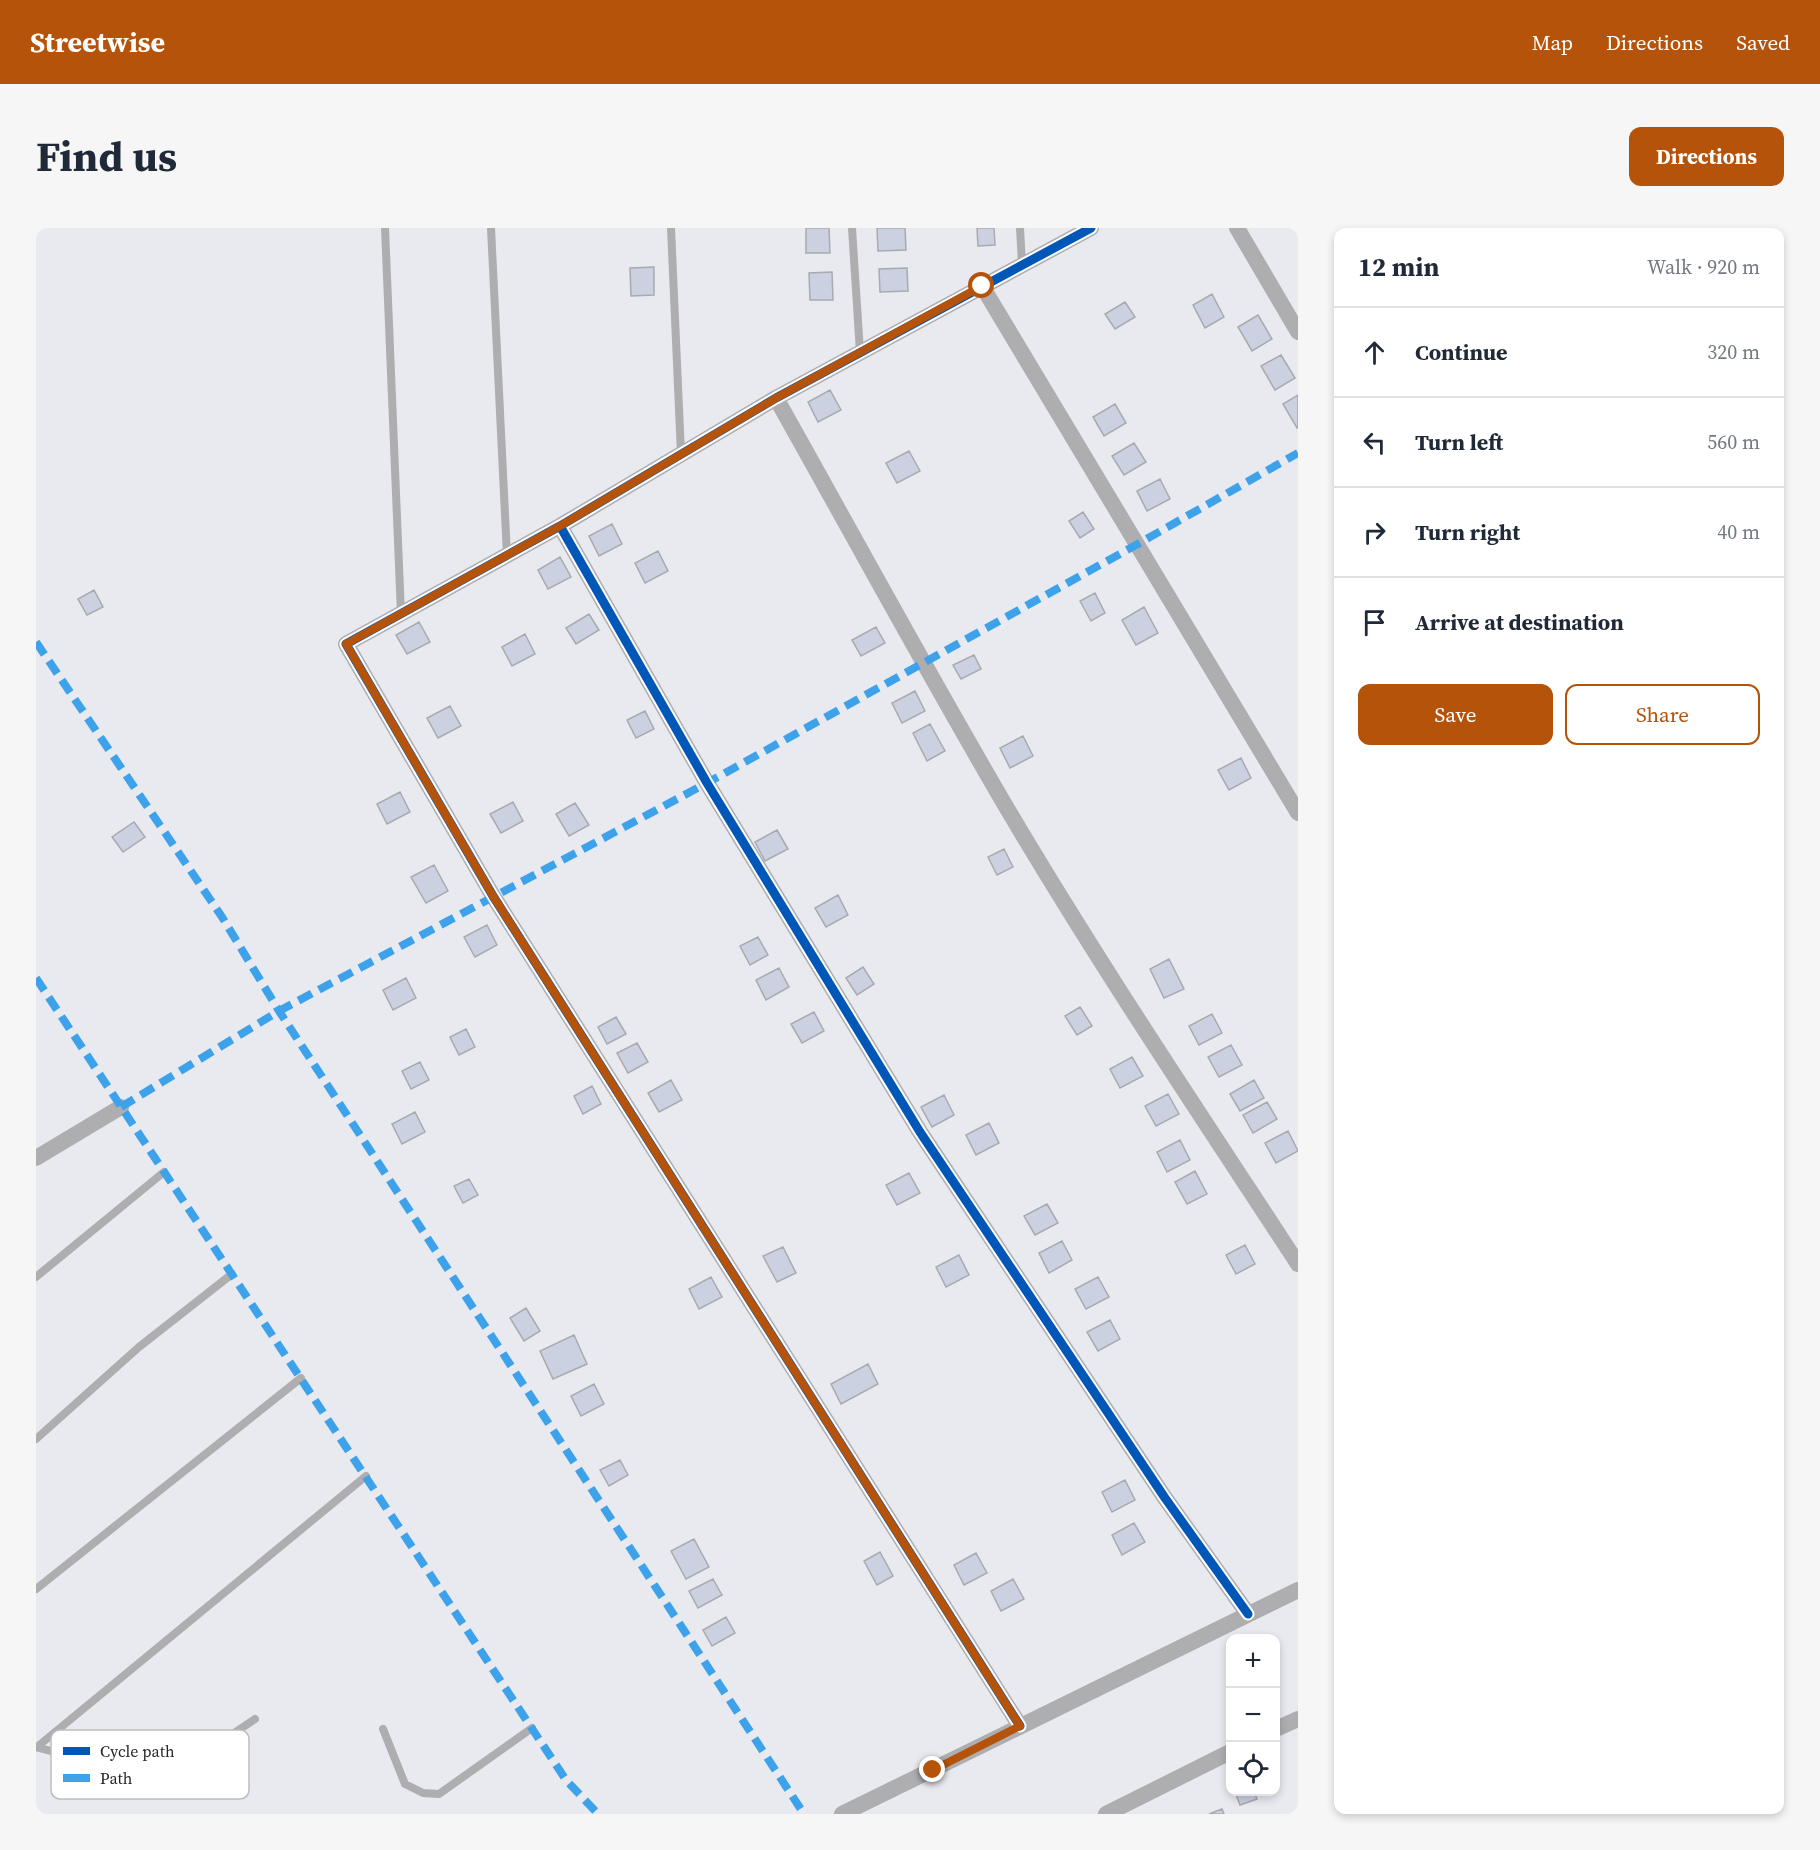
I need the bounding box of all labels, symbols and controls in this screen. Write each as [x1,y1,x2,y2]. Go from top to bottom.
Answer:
text: Streetwise [30,23,165,61]
text: Map [1532,28,1573,57]
text: Directions [1606,28,1703,57]
text: Saved [1736,28,1790,57]
text: Find us [36,127,177,185]
button: Directions [1629,127,1784,186]
text: 12 min [1358,249,1440,285]
text: Walk · 920 m [1647,253,1760,281]
route start [968,272,994,298]
icon: ahead [1358,336,1391,369]
text: Continue [1415,337,1508,367]
text: 320 m [1707,338,1760,366]
icon: left [1358,426,1391,459]
text: Turn left [1415,427,1503,457]
text: 560 m [1707,428,1760,456]
icon: right [1358,516,1391,549]
text: Turn right [1415,517,1520,547]
text: 40 m [1717,518,1760,546]
icon: arrive [1358,606,1391,639]
text: Arrive at destination [1415,607,1624,637]
button: Save [1358,684,1553,745]
button: Share [1565,684,1760,745]
map controls [1226,1634,1280,1796]
button: + [1226,1634,1280,1688]
button: − [1226,1688,1280,1742]
legend [51,1730,249,1799]
text: Cycle path [100,1740,175,1762]
button: locate [1226,1742,1280,1796]
route end [919,1756,945,1782]
text: Path [100,1767,133,1789]

